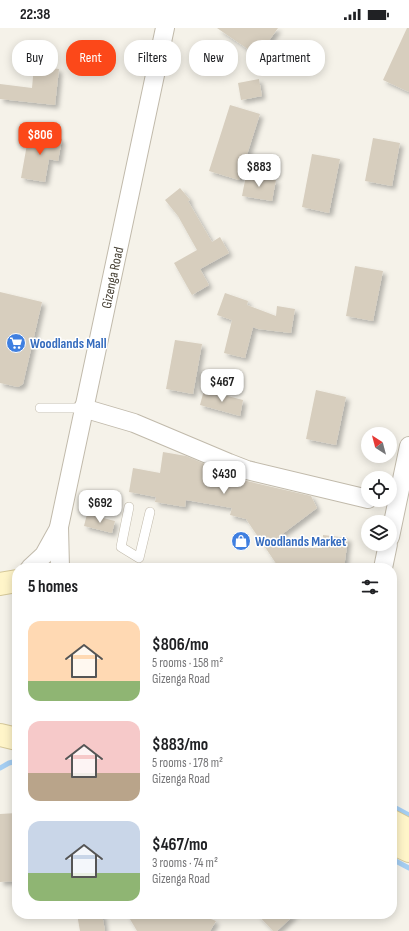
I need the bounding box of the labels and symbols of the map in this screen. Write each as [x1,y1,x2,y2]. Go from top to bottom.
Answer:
pin: $806 [16,122,64,156]
pin: $883 [235,154,283,188]
street label: Gizenga Road [97,245,127,310]
supermarket icon: Woodlands Mall [5,332,27,354]
place label: Woodlands Mall [30,335,107,352]
pin: $467 [198,369,246,403]
north arrow [361,427,397,463]
pin: $430 [200,461,248,495]
pin: $692 [76,490,124,524]
shop icon: Woodlands Market [230,530,252,552]
place label: Woodlands Market [255,533,347,550]

